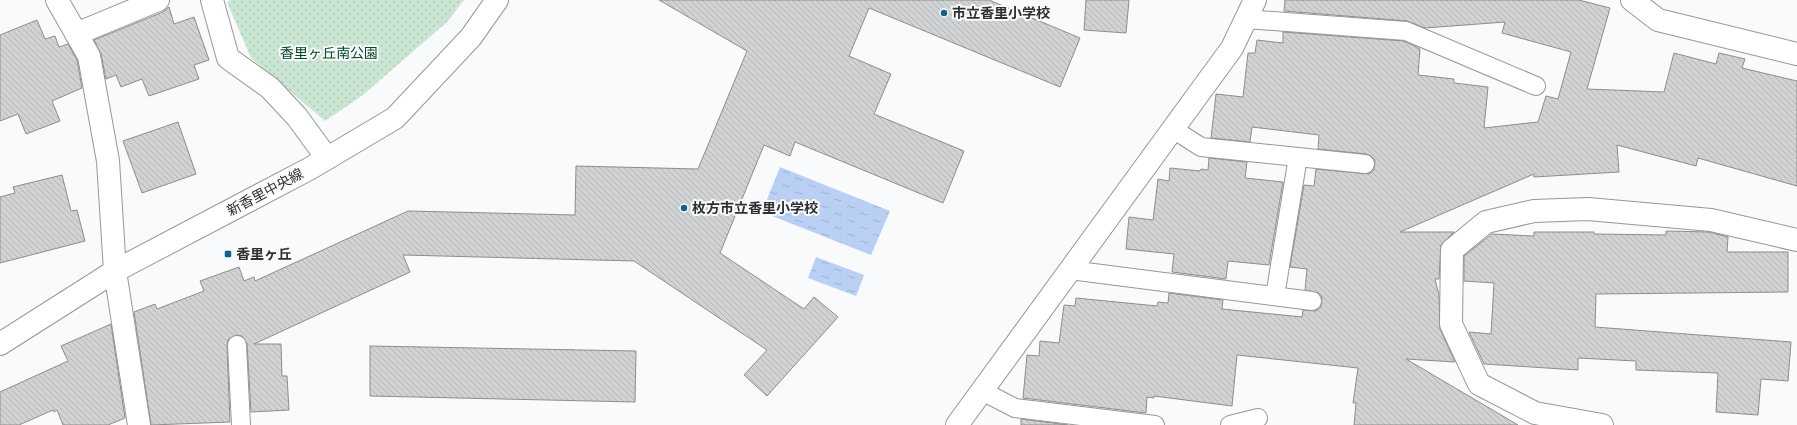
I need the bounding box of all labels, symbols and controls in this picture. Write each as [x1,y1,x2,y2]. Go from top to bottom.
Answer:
place label: 市立香里小学校 [952,3,1050,23]
marker: 市立香里小学校 [939,8,949,18]
park label: 香里ヶ丘南公園 [280,43,378,63]
street label: 新香里中央線 [223,163,307,221]
place label: 枚方市立香里小学校 [692,198,818,218]
marker: 枚方市立香里小学校 [679,203,689,213]
place label: 香里ヶ丘 [236,244,292,264]
marker: 香里ヶ丘 [223,249,233,259]

